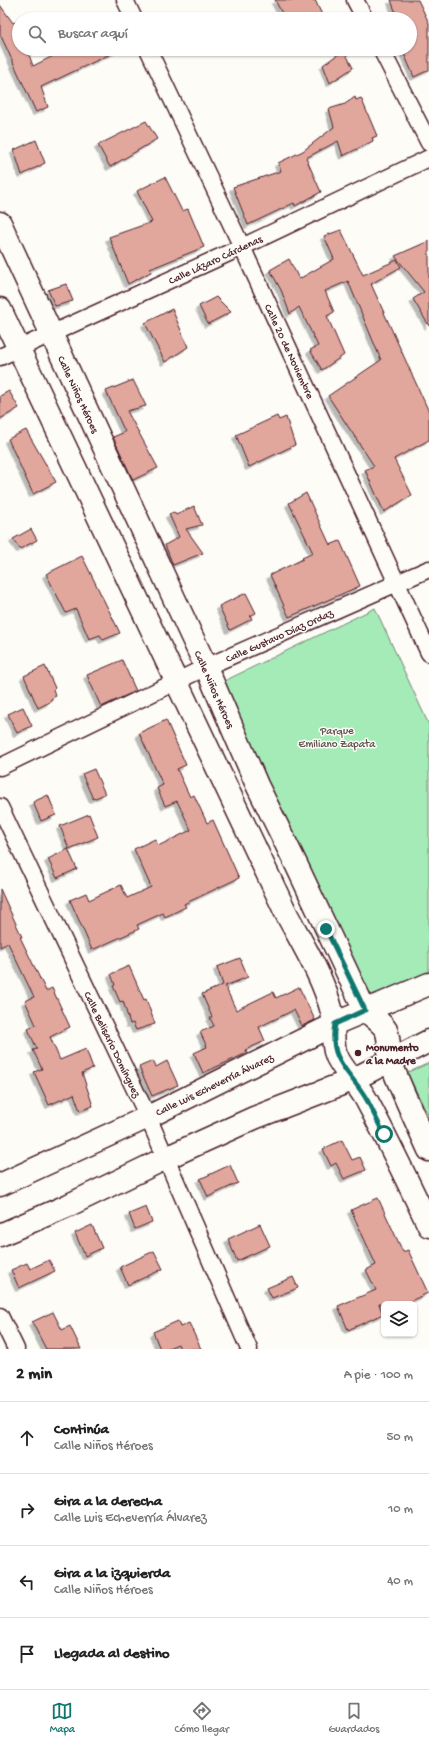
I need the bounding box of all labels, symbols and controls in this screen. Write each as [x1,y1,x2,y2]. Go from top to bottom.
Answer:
search box [12,12,417,56]
icon: search [26,23,48,45]
text: Buscar aquí [58,25,128,43]
street label: Calle Lázaro Cárdenas [167,233,265,288]
street label: Calle 20 de Noviembre [261,303,316,401]
street label: Calle Niños Héroes [54,354,101,436]
street label: Calle Gustavo Díaz Ordaz [224,607,336,666]
street label: Calle Niños Héroes [191,649,236,731]
park label: Parque Emiliano Zapata [299,726,376,751]
route end [317,920,335,938]
street label: Calle Belisario Domínguez [80,990,143,1101]
place label: Monumento a la Madre [365,1042,419,1068]
marker: Monumento a la Madre [353,1048,363,1058]
street label: Calle Luis Echeverría Álvarez [154,1051,277,1120]
route start [375,1125,393,1143]
map controls [381,1301,417,1337]
button: layers [381,1301,417,1337]
text: 2 min [16,1365,52,1385]
text: A pie · 100 m [344,1368,413,1383]
text: Continúa [54,1421,109,1439]
icon: ahead [16,1427,38,1449]
text: 50 m [386,1430,413,1445]
text: Calle Niños Héroes [54,1439,153,1454]
text: Gira a la derecha [54,1493,162,1511]
icon: right [16,1499,38,1521]
text: 10 m [388,1502,413,1517]
text: Calle Luis Echeverría Álvarez [54,1511,207,1526]
text: Gira a la izquierda [54,1565,170,1583]
icon: left [16,1571,38,1593]
text: 40 m [387,1574,413,1589]
text: Calle Niños Héroes [54,1583,153,1598]
icon: arrive [16,1643,38,1665]
text: Llegada al destino [54,1645,170,1663]
tab: Mapa [50,1700,75,1736]
tab: Cómo llegar [174,1700,229,1736]
tab: Guardados [328,1700,379,1736]

